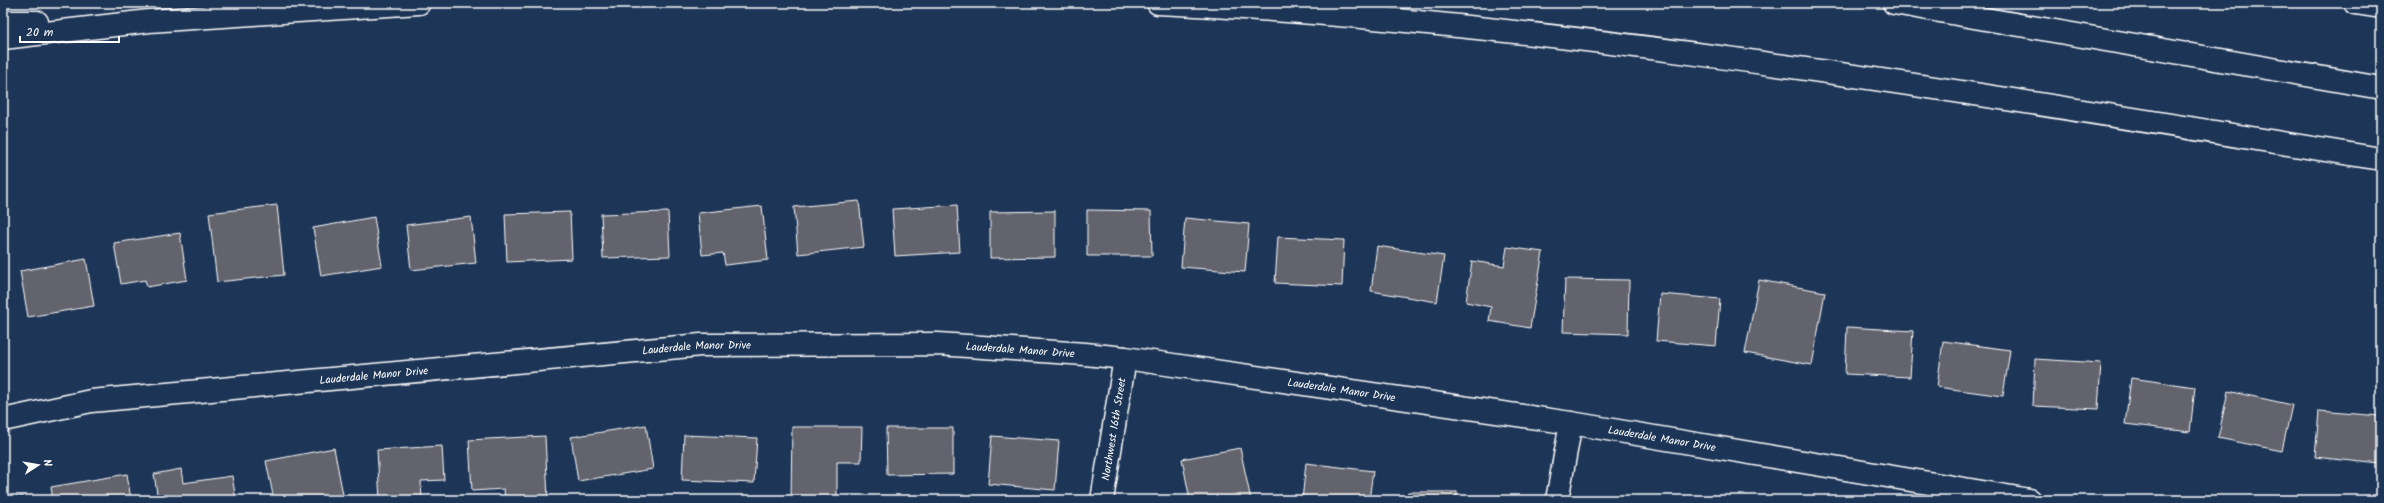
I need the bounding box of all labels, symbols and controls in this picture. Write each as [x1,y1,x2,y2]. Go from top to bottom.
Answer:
scale bar [20,18,119,44]
text: 20 m [26,23,54,42]
street label: Lauderdale Manor Drive [641,337,751,360]
street label: Lauderdale Manor Drive [965,338,1075,363]
street label: Lauderdale Manor Drive [319,362,429,390]
street label: Lauderdale Manor Drive [1286,374,1397,407]
street label: Northwest 16th Street [1097,376,1132,482]
street label: Lauderdale Manor Drive [1606,421,1717,457]
north arrow [18,445,58,485]
text: N [37,458,56,468]

